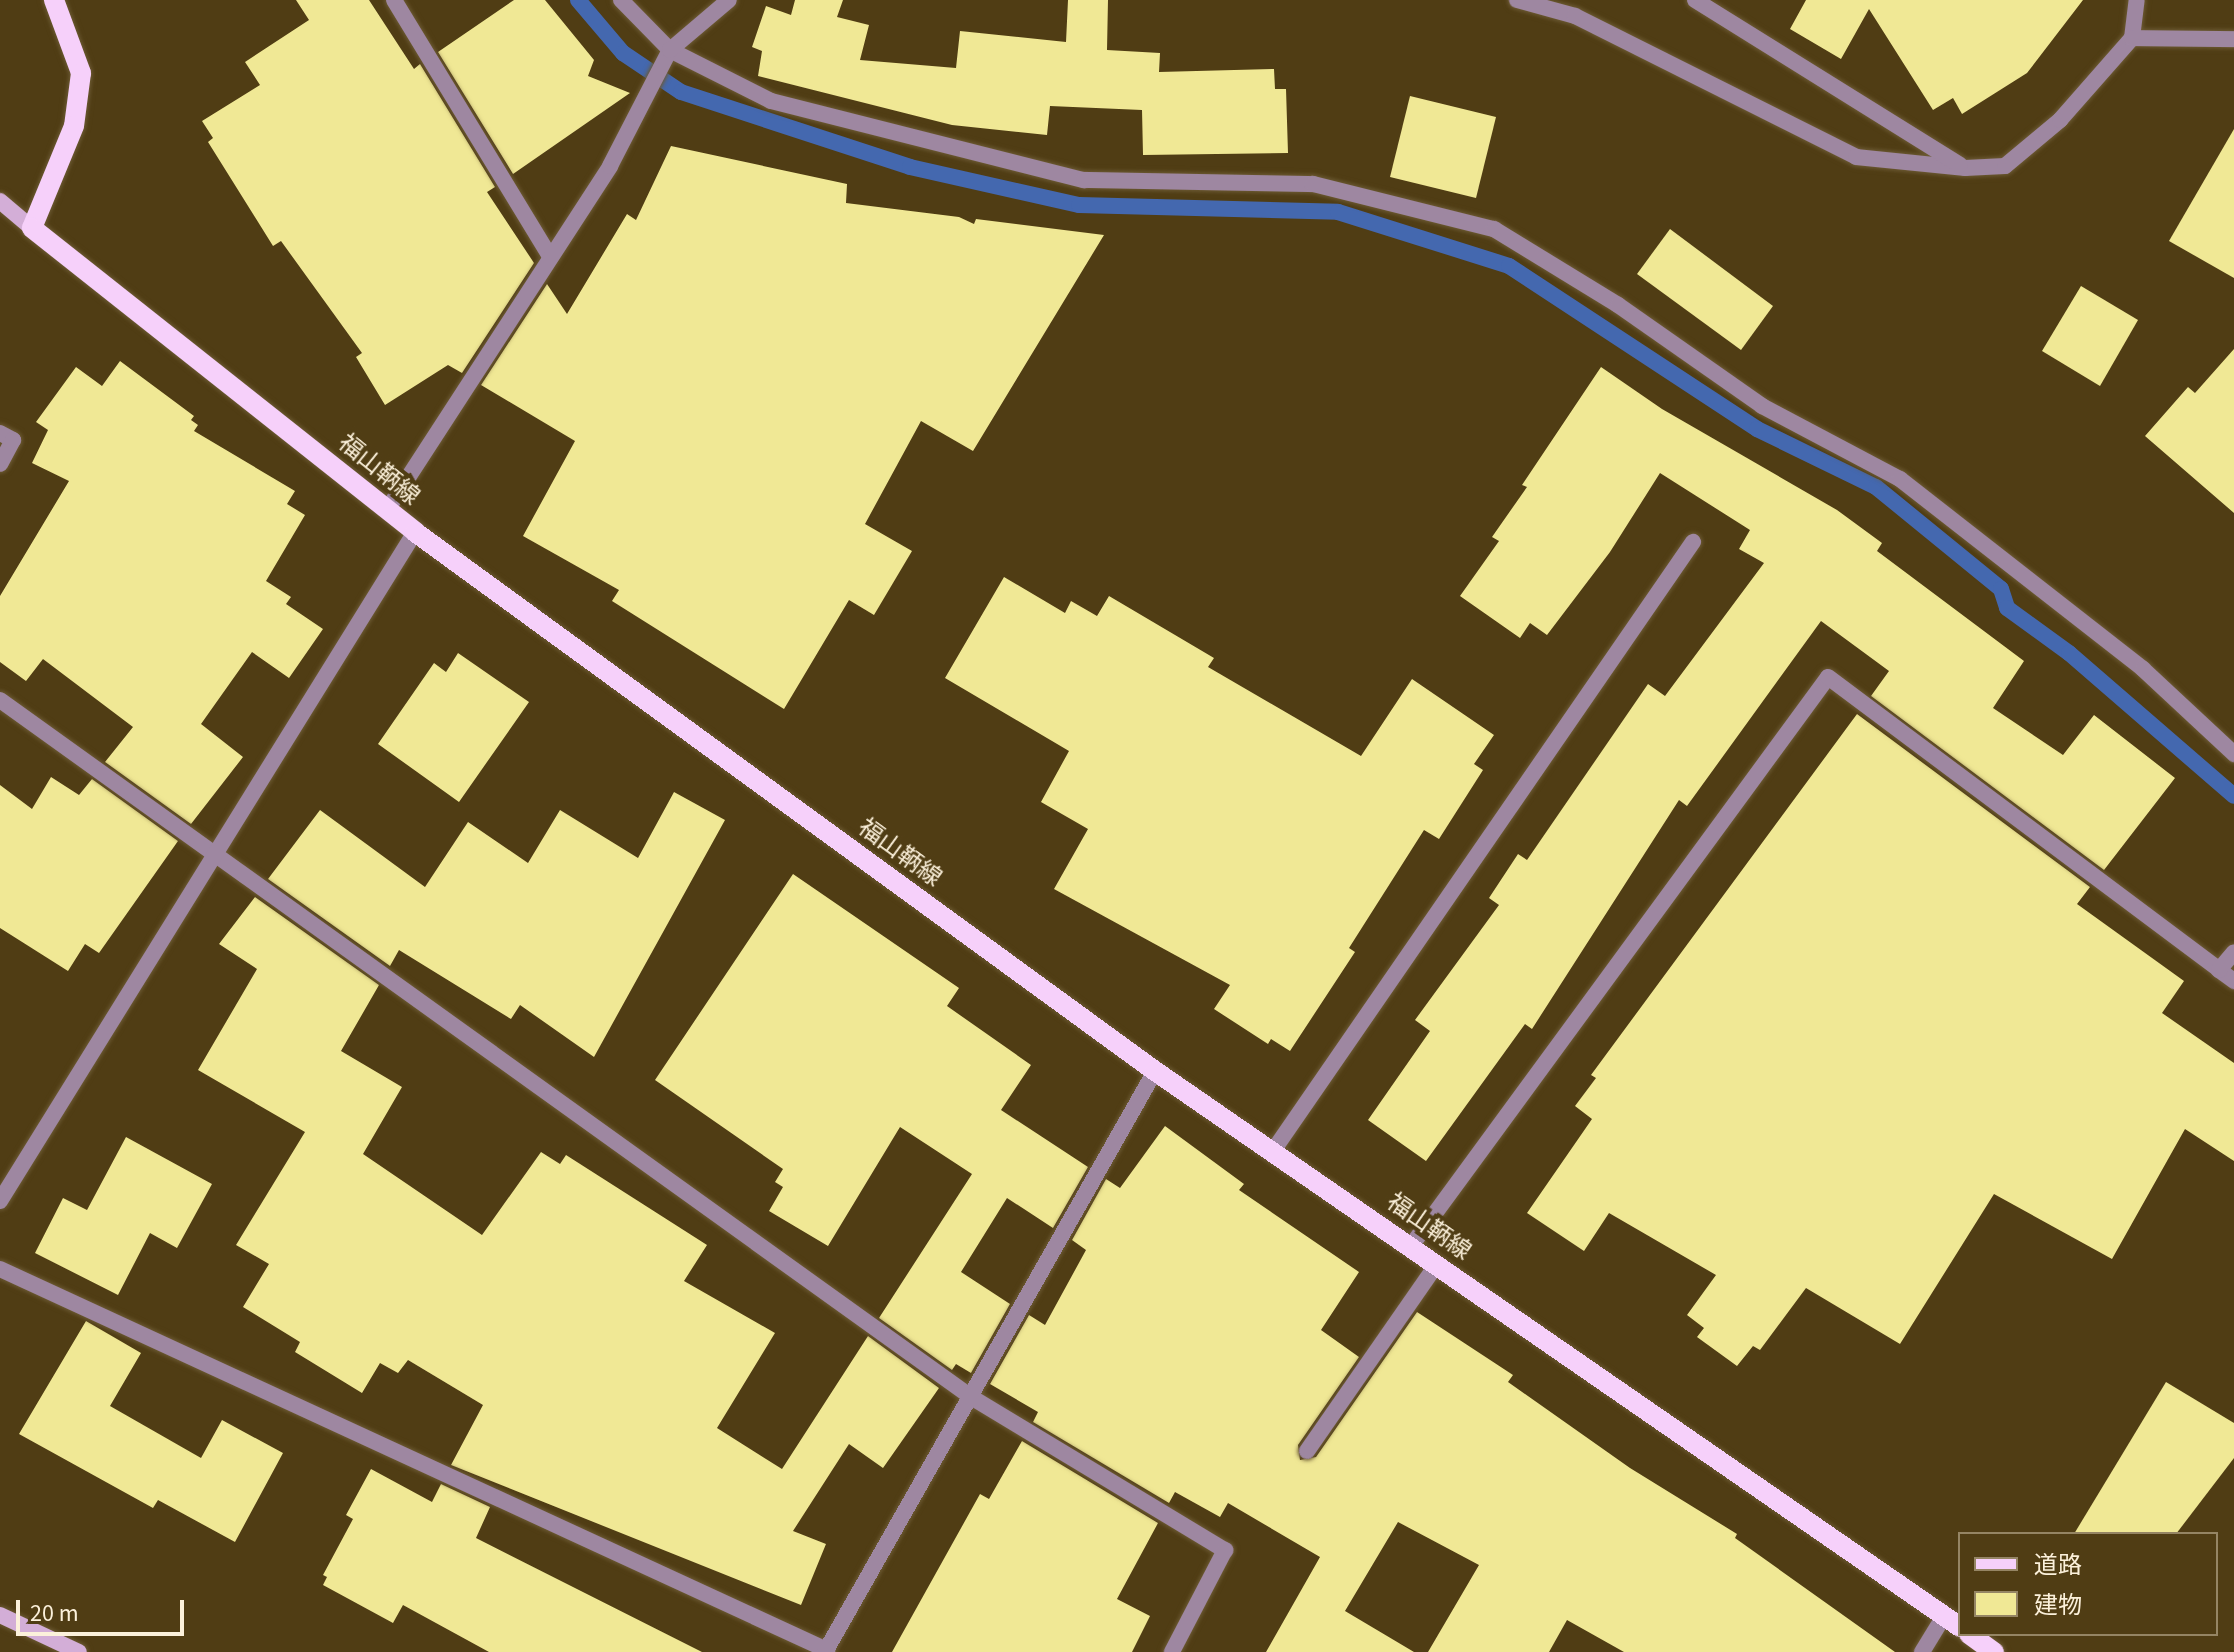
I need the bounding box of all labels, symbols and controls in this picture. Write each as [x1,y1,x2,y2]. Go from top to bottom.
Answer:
street label: 福山鞆線 [333,429,425,511]
street label: 福山鞆線 [853,813,947,893]
street label: 福山鞆線 [1381,1188,1477,1266]
legend [1958,1532,2218,1636]
text: 道路 [2034,1548,2082,1583]
scale bar [20,1584,188,1634]
text: 建物 [2034,1588,2082,1623]
text: 20 m [30,1596,79,1631]

